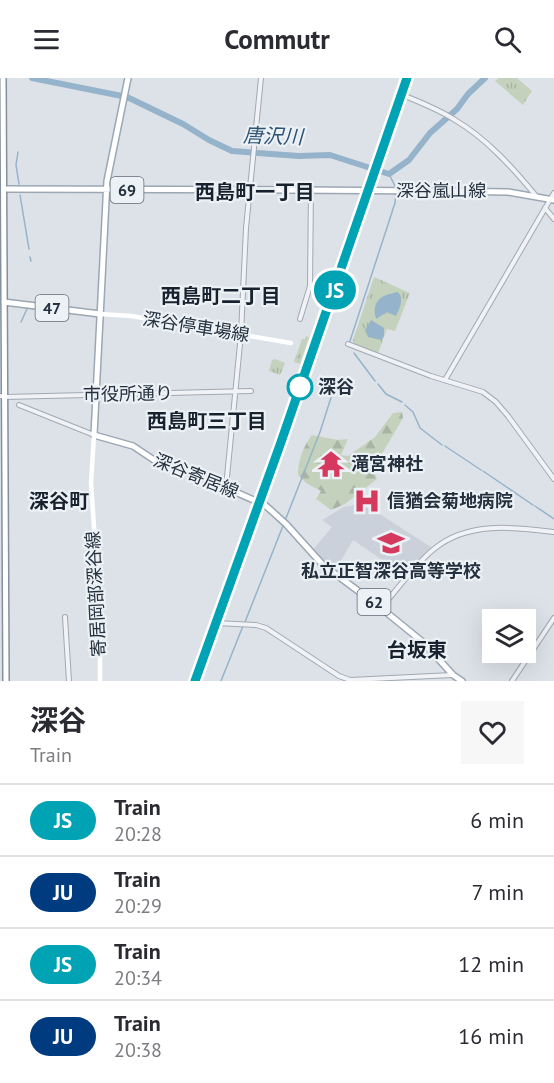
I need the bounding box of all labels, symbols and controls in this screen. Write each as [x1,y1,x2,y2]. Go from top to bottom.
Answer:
text: Commutr [224,22,330,56]
icon: menu [30,23,63,56]
icon: search [491,23,524,56]
water label: 唐沢川 [243,122,305,150]
road number: 69 [110,177,144,203]
district label: 西島町一丁目 [195,179,315,205]
street label: 深谷嵐山線 [396,179,486,202]
line badge: JS [308,270,362,310]
text: JS [326,277,344,304]
district label: 西島町二丁目 [161,283,281,309]
road number: 47 [36,295,68,321]
street label: 深谷停車場線 [141,307,251,346]
marker: 深谷 [287,374,313,400]
place label: 深谷 [318,375,354,398]
street label: 市役所通り [83,381,173,406]
district label: 西島町三丁目 [147,408,267,434]
street label: 深谷寄居線 [150,448,242,503]
temple icon: 滝宮神社 [316,449,346,479]
place label: 滝宮神社 [351,452,423,475]
hospital icon: 信猶会菊地病院 [352,486,382,516]
district label: 深谷町 [29,488,89,514]
place label: 信猶会菊地病院 [387,489,513,512]
school or university icon: 私立正智深谷高等学校 [376,528,406,558]
street label: 寄居岡部深谷線 [81,531,110,658]
place label: 私立正智深谷高等学校 [301,559,481,582]
road number: 62 [358,589,391,615]
map controls [482,609,536,663]
button: layers [482,609,536,663]
district label: 台坂東 [387,637,447,663]
text: 深谷 [30,701,86,738]
button: heart [461,701,524,764]
text: Train [30,742,72,768]
text: Train [114,793,161,821]
text: 6 min [470,806,524,834]
text: JS [54,807,72,834]
text: 20:28 [114,821,162,847]
text: Train [114,865,161,893]
text: 7 min [472,878,524,906]
text: JU [53,879,73,906]
text: 20:29 [114,893,162,919]
text: Train [114,937,161,965]
text: 12 min [458,950,524,978]
text: JS [54,951,72,978]
text: 20:34 [114,965,162,991]
text: Train [114,1009,161,1037]
text: 16 min [458,1022,524,1050]
text: JU [53,1023,73,1050]
text: 20:38 [114,1037,162,1063]

